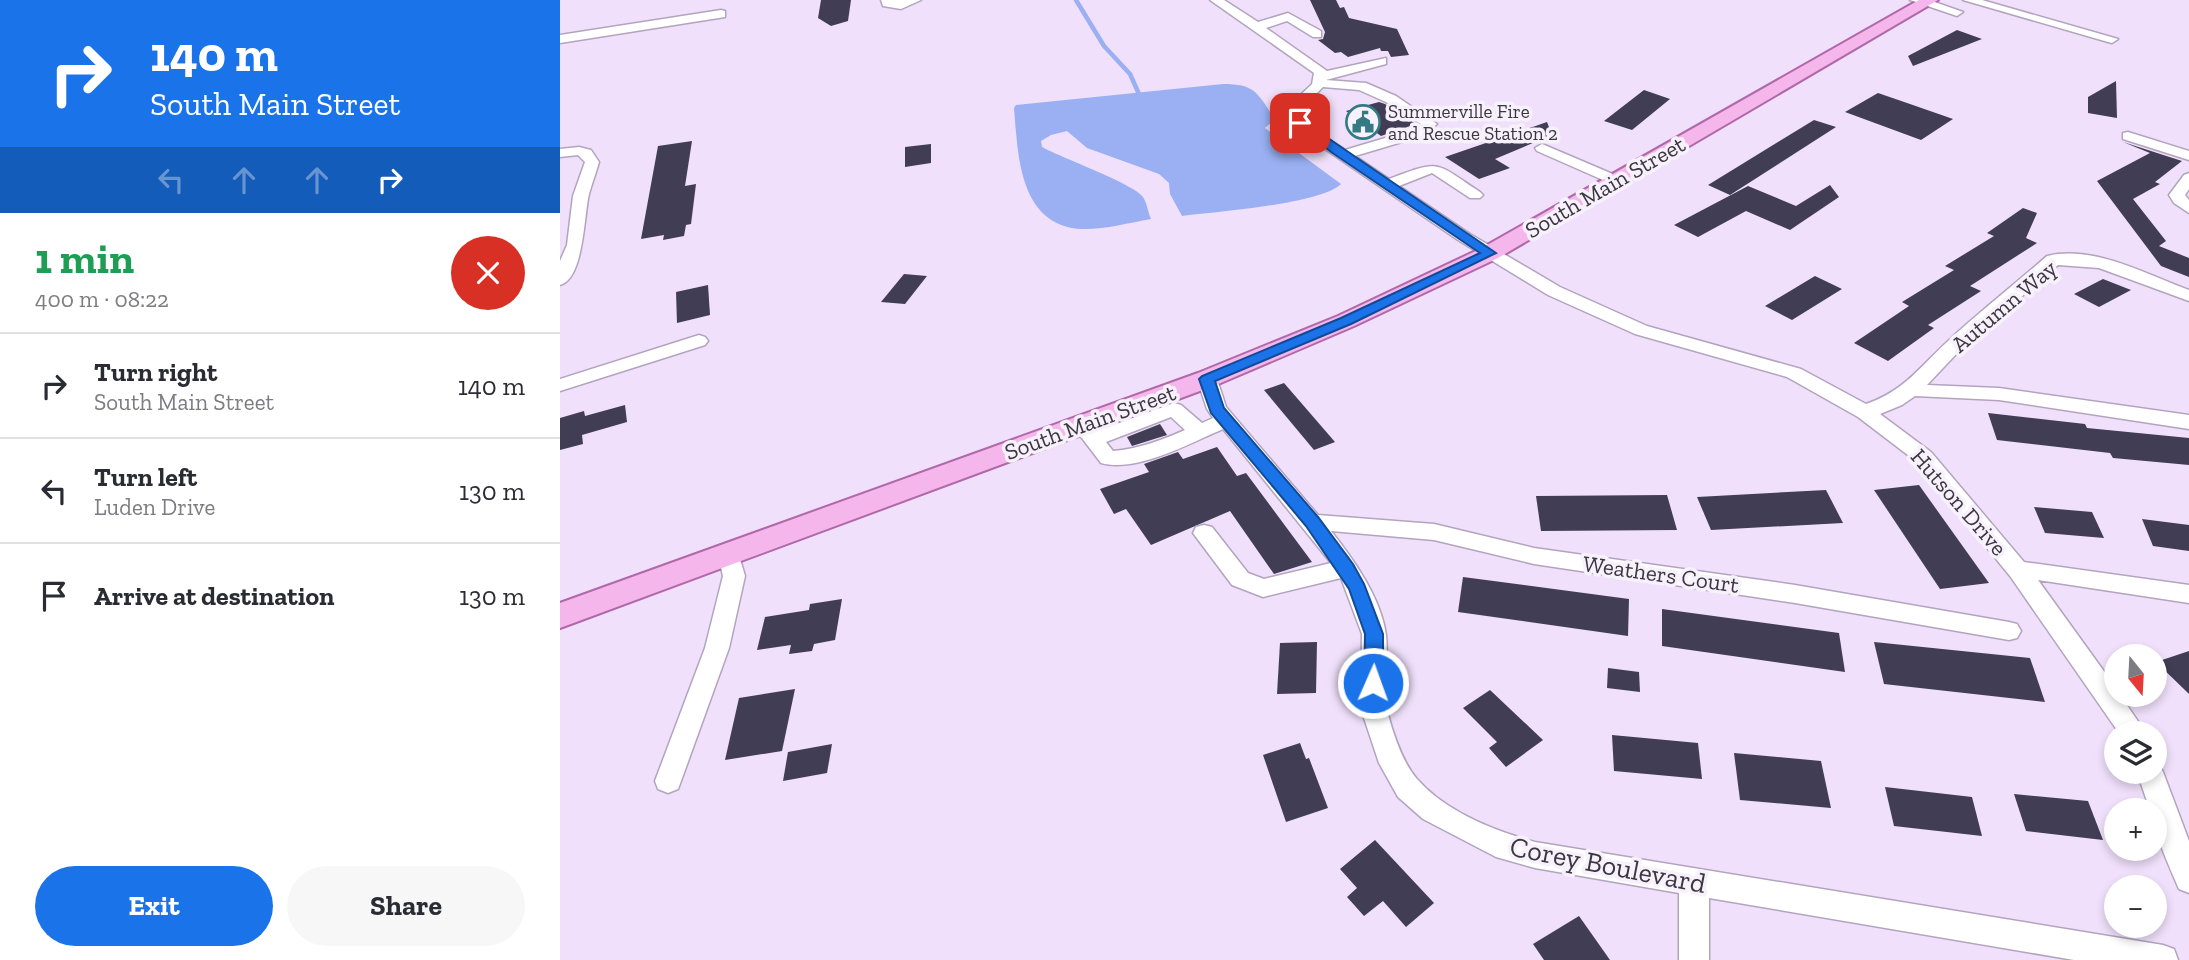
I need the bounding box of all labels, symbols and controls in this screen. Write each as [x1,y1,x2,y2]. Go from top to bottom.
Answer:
text: 140 m [150,25,278,84]
icon: right [35,28,126,119]
text: South Main Street [150,85,400,123]
pin [1270,93,1330,153]
place label: Summerville Fire and Rescue Station 2 [1388,100,1558,145]
public building icon: Summerville Fire and Rescue Station 2 [1344,103,1382,141]
icon: arrive [1281,104,1319,142]
street label: South Main Street [1520,130,1690,244]
icon: left [152,161,190,199]
icon: ahead [225,161,263,199]
icon: ahead [298,161,336,199]
icon: right [371,161,409,199]
text: 1 min [35,233,134,284]
button: close [451,236,525,310]
street label: Autumn Way [1946,254,2063,358]
text: 400 m · 08:22 [35,285,169,313]
text: Turn right [94,356,217,388]
icon: right [35,367,73,405]
text: 140 m [458,370,525,402]
street label: South Main Street [1001,378,1180,466]
text: South Main Street [94,388,274,416]
street label: Hutson Drive [1905,443,2013,561]
text: Turn left [94,461,197,493]
icon: left [35,472,73,510]
text: 130 m [459,475,525,507]
text: Luden Drive [94,493,215,521]
street label: Weathers Court [1581,549,1741,599]
icon: arrive [35,577,73,615]
text: Arrive at destination [94,580,334,612]
text: 130 m [459,580,525,612]
north arrow [2104,644,2166,707]
map controls [2104,644,2167,938]
position arrow [1336,646,1410,720]
button: layers [2104,721,2167,784]
button: + [2104,798,2167,861]
street label: Corey Boulevard [1507,830,1709,900]
button: Exit [35,866,273,946]
button: Share [287,866,525,946]
button: − [2104,875,2167,938]

